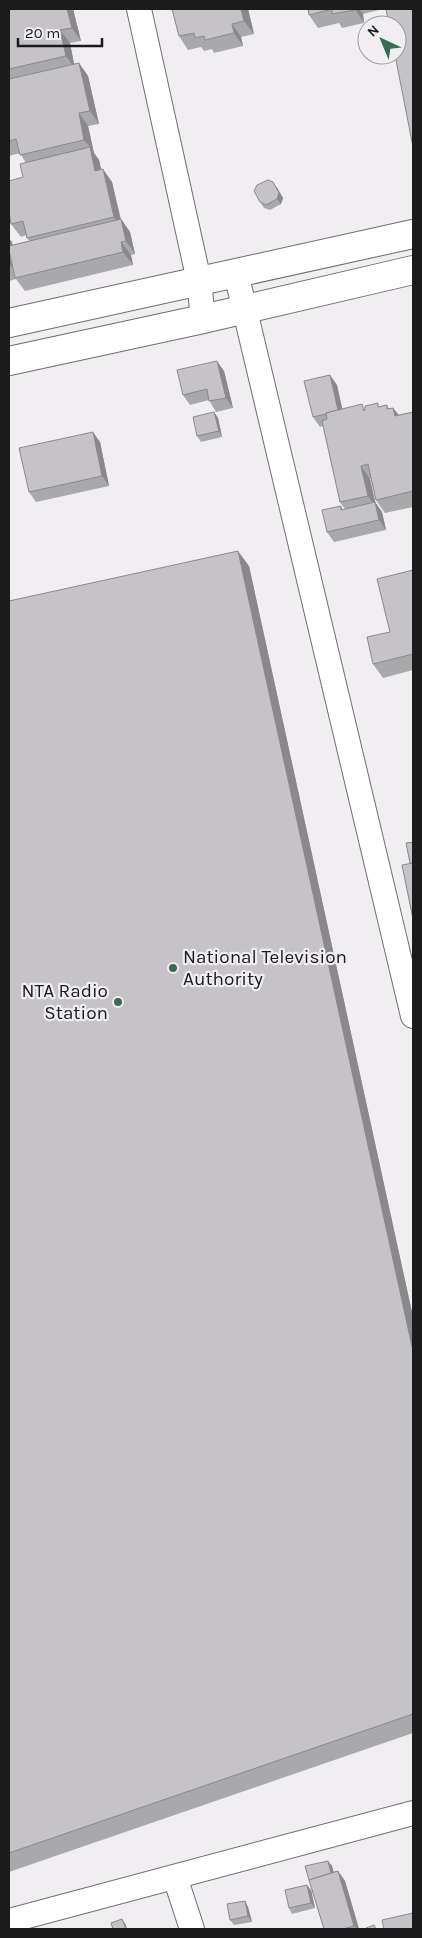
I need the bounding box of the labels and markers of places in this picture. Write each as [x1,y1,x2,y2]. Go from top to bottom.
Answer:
place label: National Television Authority [183,946,347,990]
marker: National Television Authority [167,962,179,974]
place label: NTA Radio Station [21,980,108,1024]
marker: NTA Radio Station [112,996,124,1008]

